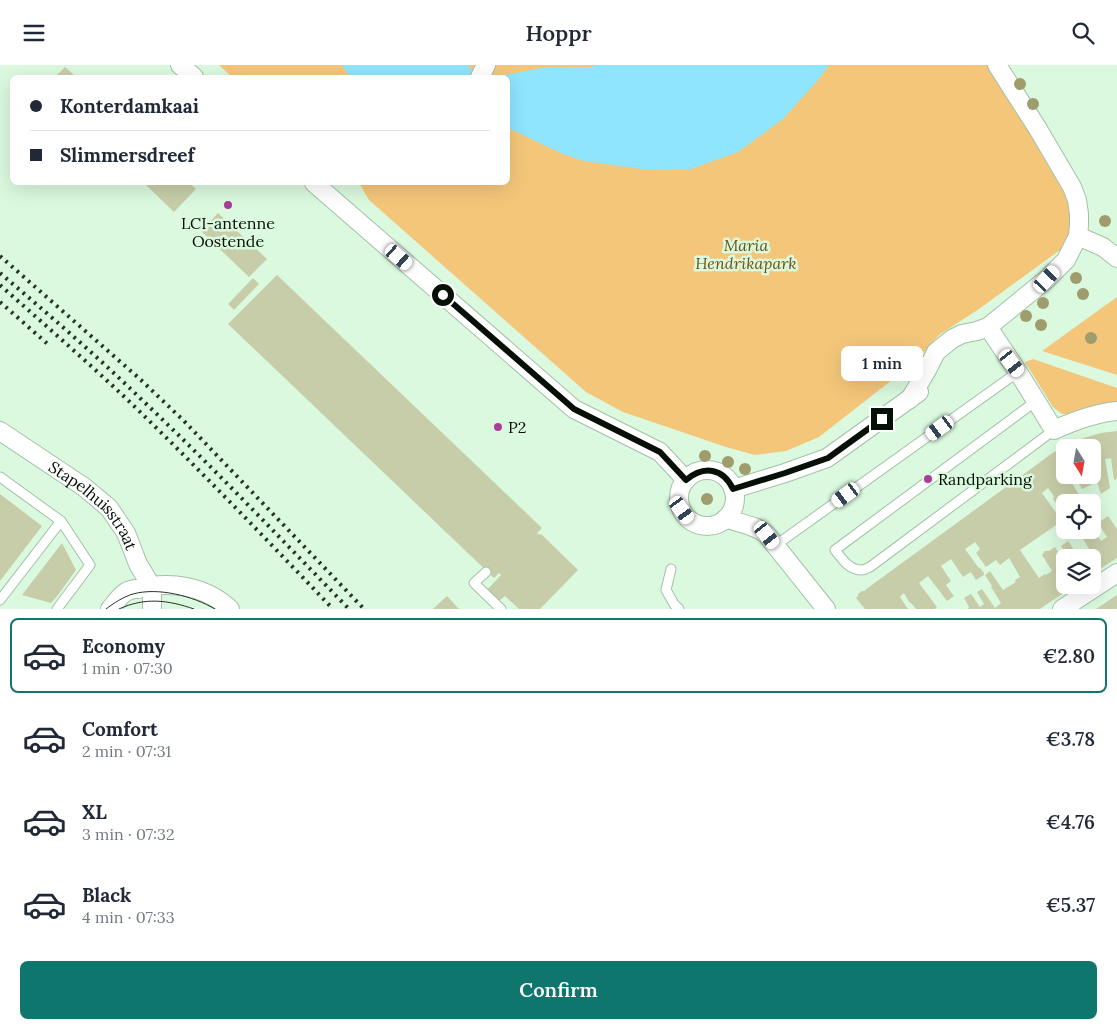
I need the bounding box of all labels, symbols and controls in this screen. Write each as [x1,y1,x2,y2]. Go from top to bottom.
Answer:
icon: menu [20,19,48,47]
text: Hoppr [525,19,592,47]
icon: search [1069,19,1097,47]
text: Konterdamkaai [60,94,199,118]
text: Slimmersdreef [60,143,195,167]
marker: LCI-antenne Oostende [222,199,234,211]
place label: LCI-antenne Oostende [181,213,275,251]
park label: Maria Hendrikapark [695,235,797,273]
car [382,241,415,273]
car [1031,263,1062,295]
route start [432,284,454,306]
callout: 1 min [841,347,923,381]
car [996,347,1027,379]
text: 1 min [862,353,902,373]
route end [871,408,893,430]
car [923,413,956,443]
place label: P2 [508,417,526,437]
marker: P2 [492,421,504,433]
north arrow [1056,439,1101,484]
map controls [1056,439,1101,594]
street label: Stapelhuisstraat [45,456,142,553]
place label: Randparking [938,469,1033,489]
marker: Randparking [922,473,934,485]
car [829,480,862,510]
car [667,493,696,527]
button: locate [1056,494,1101,539]
car [751,519,782,551]
button: layers [1056,549,1101,594]
icon: car [22,633,67,678]
text: Economy [82,634,165,658]
text: €2.80 [1042,644,1095,668]
text: 1 min · 07:30 [82,658,173,678]
icon: car [22,716,67,761]
text: Comfort [82,717,158,741]
text: €3.78 [1046,727,1095,751]
text: 2 min · 07:31 [82,741,171,761]
icon: car [22,799,67,844]
text: XL [82,800,107,824]
text: €4.76 [1046,810,1095,834]
text: 3 min · 07:32 [82,824,175,844]
icon: car [22,882,67,927]
text: Black [82,883,131,907]
text: €5.37 [1046,893,1095,917]
text: 4 min · 07:33 [82,907,175,927]
button: Confirm [20,961,1097,1019]

